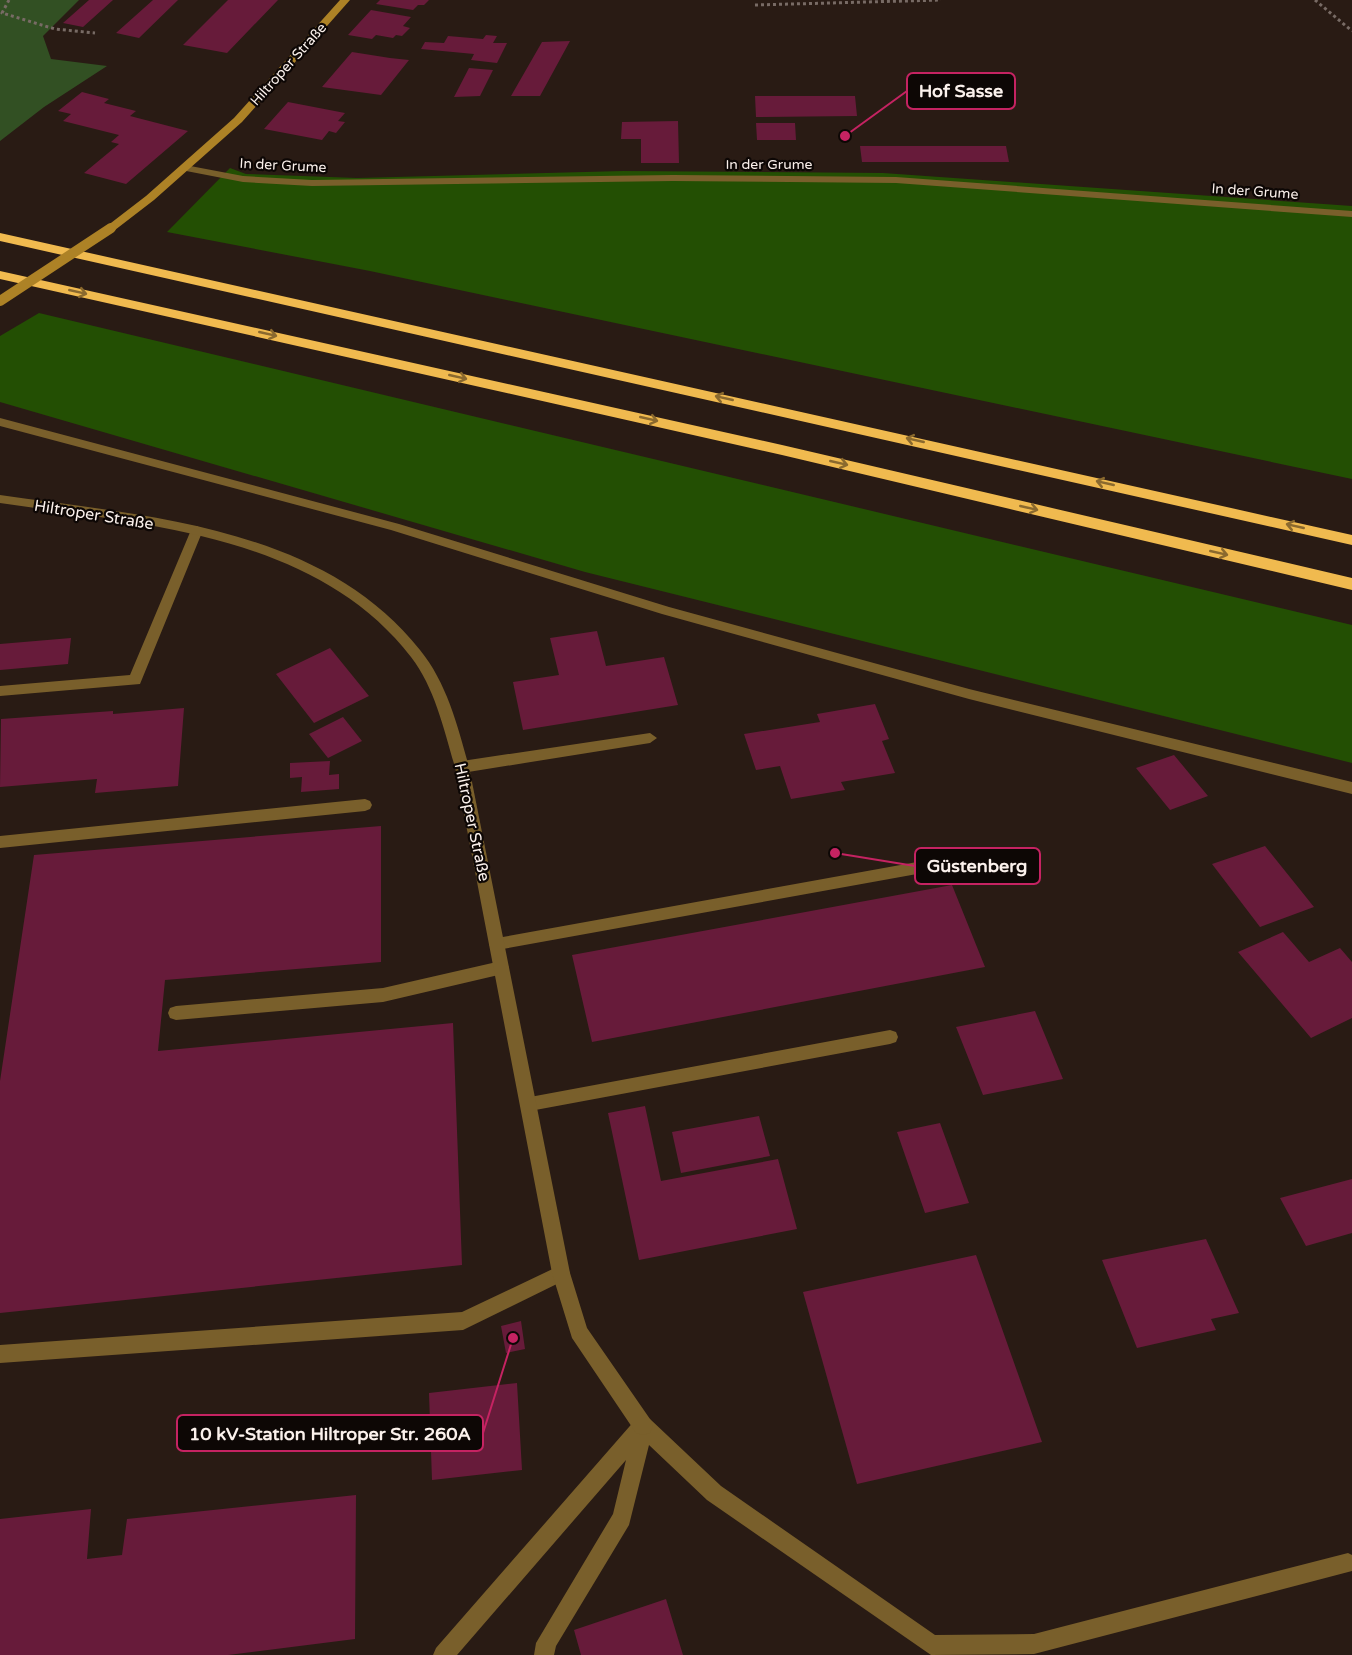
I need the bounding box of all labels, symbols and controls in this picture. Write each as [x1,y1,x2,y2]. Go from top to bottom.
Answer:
street label: Hiltroper Straße [247,19,330,109]
callout: Hof Sasse [907,73,1015,109]
text: Hof Sasse [919,80,1003,102]
street label: In der Grume [239,155,327,176]
street label: In der Grume [725,156,813,173]
street label: In der Grume [1211,180,1299,203]
one-way arrow [68,287,87,299]
one-way arrow [258,329,277,341]
one-way arrow [449,371,468,383]
one-way arrow [715,391,734,403]
one-way arrow [639,414,658,426]
one-way arrow [905,434,924,446]
one-way arrow [829,458,848,470]
one-way arrow [1096,477,1115,488]
street label: Hiltroper Straße [33,496,155,534]
one-way arrow [1019,503,1038,514]
one-way arrow [1286,520,1305,532]
one-way arrow [1208,548,1228,559]
street label: Hiltroper Straße [450,761,494,883]
callout: Güstenberg [915,848,1040,884]
text: Güstenberg [927,855,1027,877]
callout: 10 kV-Station Hiltroper Str. 260A [177,1415,483,1451]
text: 10 kV-Station Hiltroper Str. 260A [189,1423,471,1445]

